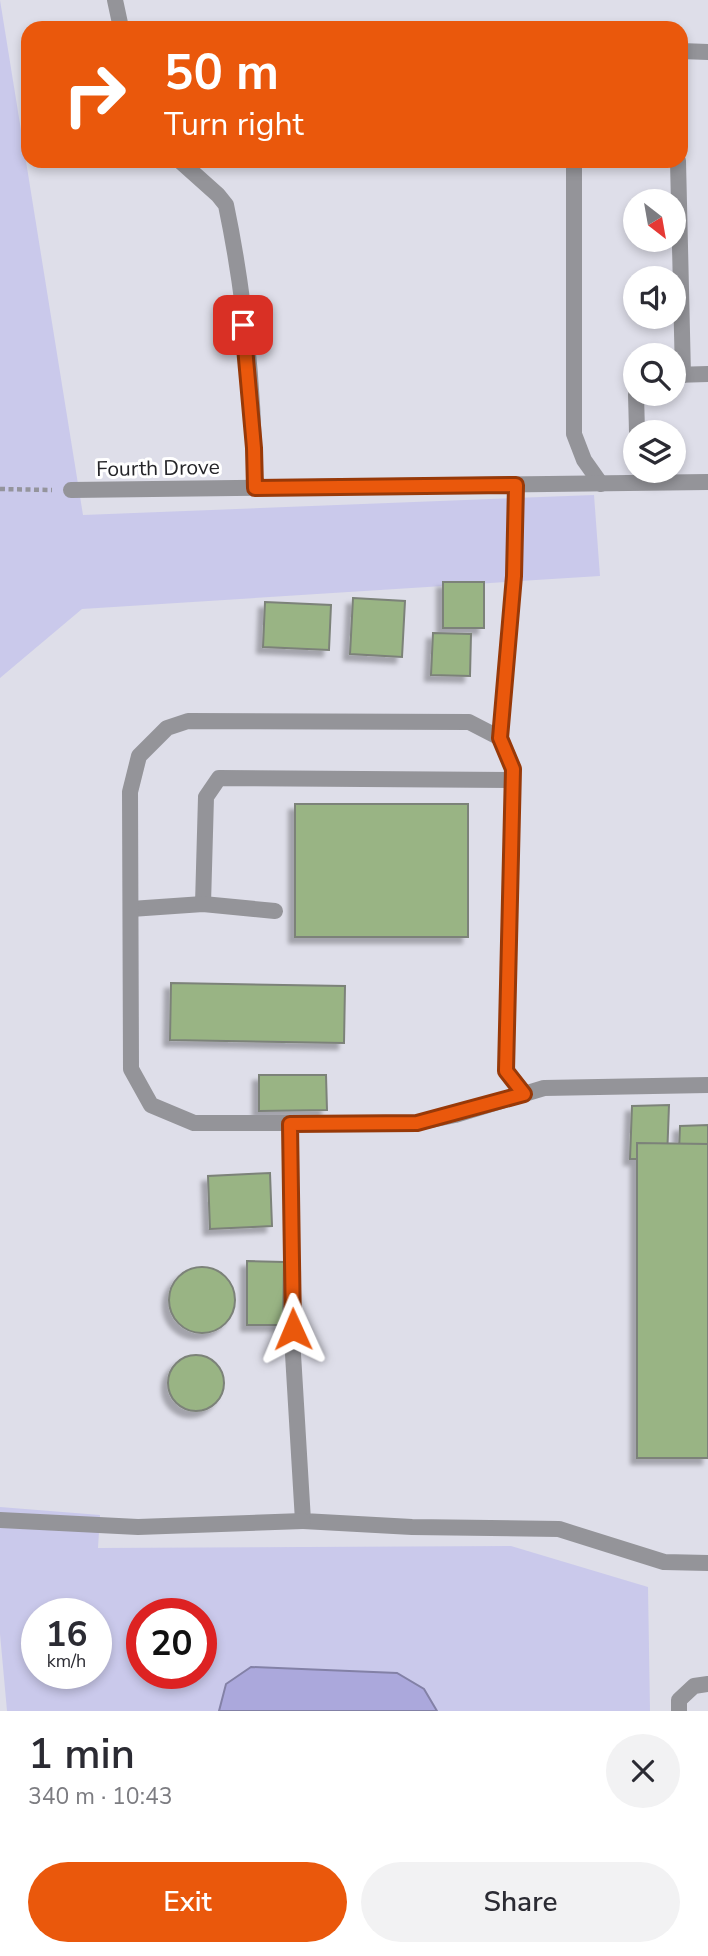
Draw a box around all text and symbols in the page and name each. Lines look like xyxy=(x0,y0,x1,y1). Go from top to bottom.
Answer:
text: 50 m xyxy=(164,39,279,106)
icon: right xyxy=(49,49,140,140)
text: Turn right xyxy=(164,103,304,146)
north arrow xyxy=(623,189,686,252)
map controls xyxy=(623,189,686,483)
button: sound xyxy=(623,266,686,329)
pin xyxy=(213,295,273,355)
icon: arrive xyxy=(224,306,262,344)
button: search xyxy=(623,343,686,406)
button: layers xyxy=(623,420,686,483)
street label: Fourth Drove xyxy=(96,453,220,483)
position arrow xyxy=(256,1292,330,1366)
speed limit sign: 20 xyxy=(126,1598,217,1689)
text: 16 xyxy=(45,1611,88,1658)
text: km/h xyxy=(47,1649,86,1673)
text: 1 min xyxy=(28,1726,135,1783)
button: close xyxy=(606,1734,680,1808)
text: 340 m · 10:43 xyxy=(28,1781,173,1812)
button: Exit xyxy=(28,1862,347,1942)
button: Share xyxy=(361,1862,680,1942)

